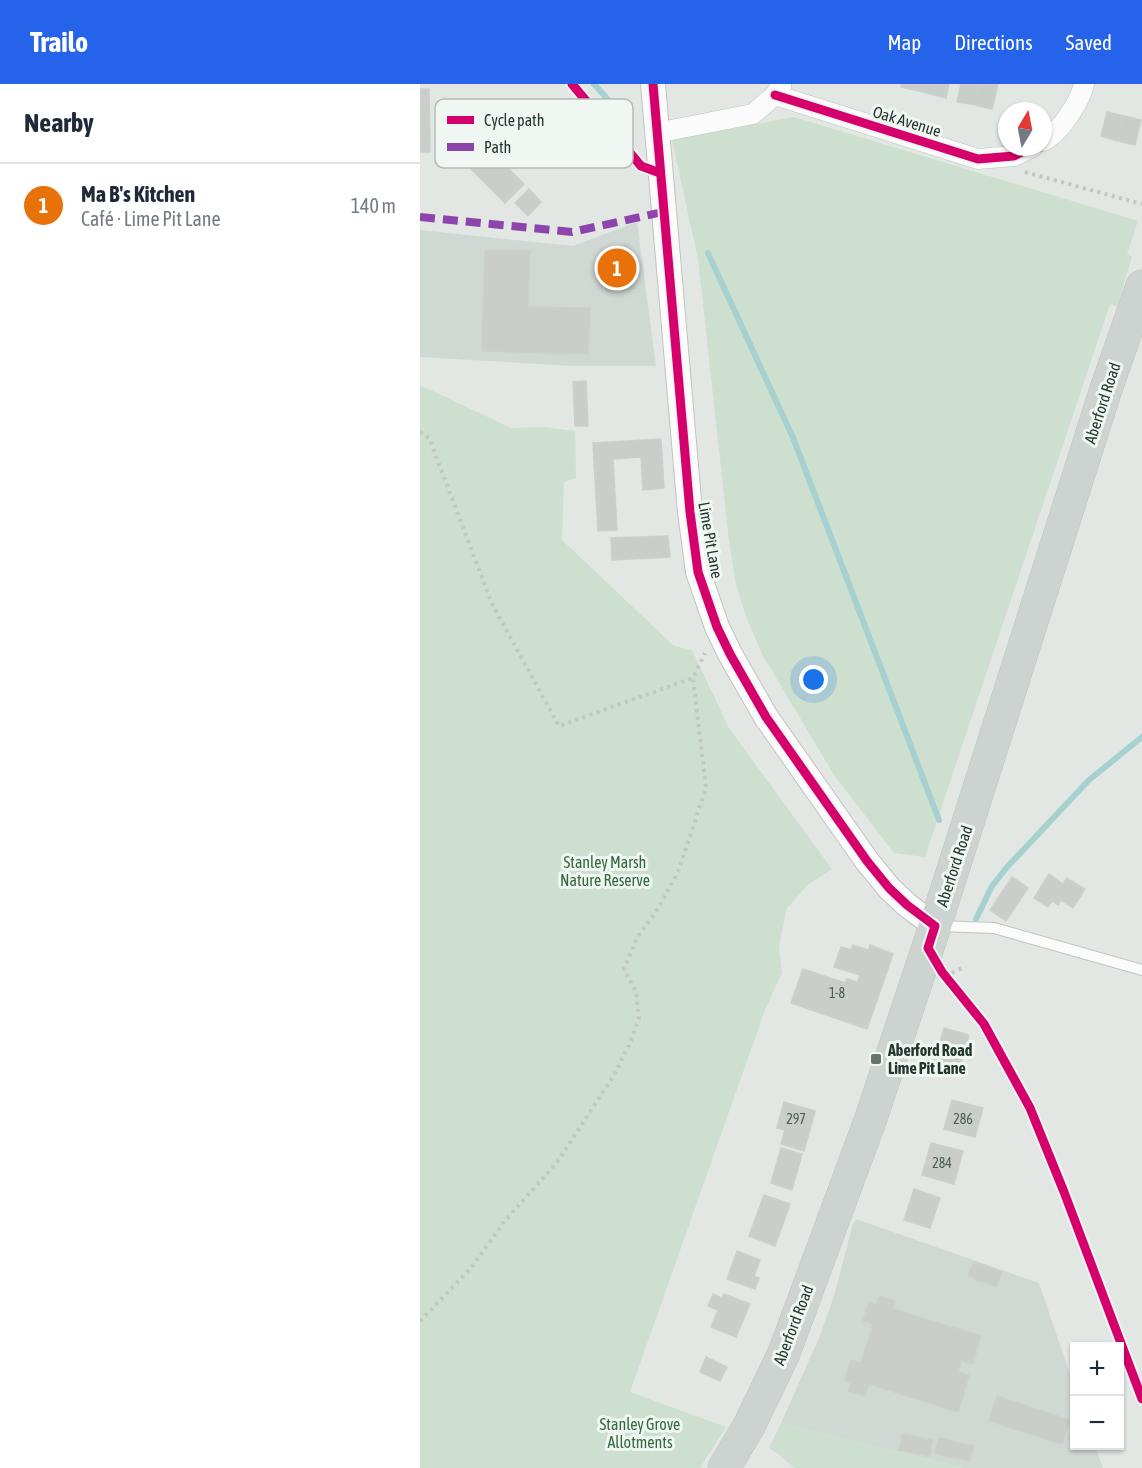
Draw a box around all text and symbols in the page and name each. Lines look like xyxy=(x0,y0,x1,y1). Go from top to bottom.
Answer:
text: Trailo xyxy=(30,26,88,58)
text: Map xyxy=(887,30,921,54)
text: Directions xyxy=(954,30,1033,54)
text: Saved xyxy=(1066,30,1112,54)
legend xyxy=(435,99,633,168)
street label: Oak Avenue xyxy=(871,102,943,140)
north arrow xyxy=(998,102,1052,156)
text: Nearby xyxy=(24,108,94,138)
text: Cycle path xyxy=(484,111,544,130)
text: Path xyxy=(484,138,511,156)
text: Ma B's Kitchen xyxy=(81,181,195,207)
text: 1 xyxy=(39,194,48,217)
text: 140 m xyxy=(351,194,396,217)
text: Café · Lime Pit Lane xyxy=(81,207,221,230)
pin: 1 xyxy=(598,246,636,291)
street label: Aberford Road xyxy=(1080,360,1124,446)
street label: Lime Pit Lane xyxy=(695,500,727,580)
your location xyxy=(799,665,828,694)
street label: Aberford Road xyxy=(932,823,976,909)
park label: Stanley Marsh Nature Reserve xyxy=(560,853,650,889)
house number: 1-8 xyxy=(829,985,845,1001)
place label: Aberford Road Lime Pit Lane xyxy=(887,1041,973,1077)
marker: Aberford Road Lime Pit Lane xyxy=(869,1052,883,1066)
house number: 297 xyxy=(786,1111,806,1127)
house number: 286 xyxy=(953,1111,973,1127)
house number: 284 xyxy=(932,1155,952,1171)
street label: Aberford Road xyxy=(770,1282,816,1368)
map controls xyxy=(1070,1342,1124,1450)
button: + xyxy=(1070,1342,1124,1396)
button: − xyxy=(1070,1396,1124,1450)
park label: Stanley Grove Allotments xyxy=(600,1415,680,1451)

